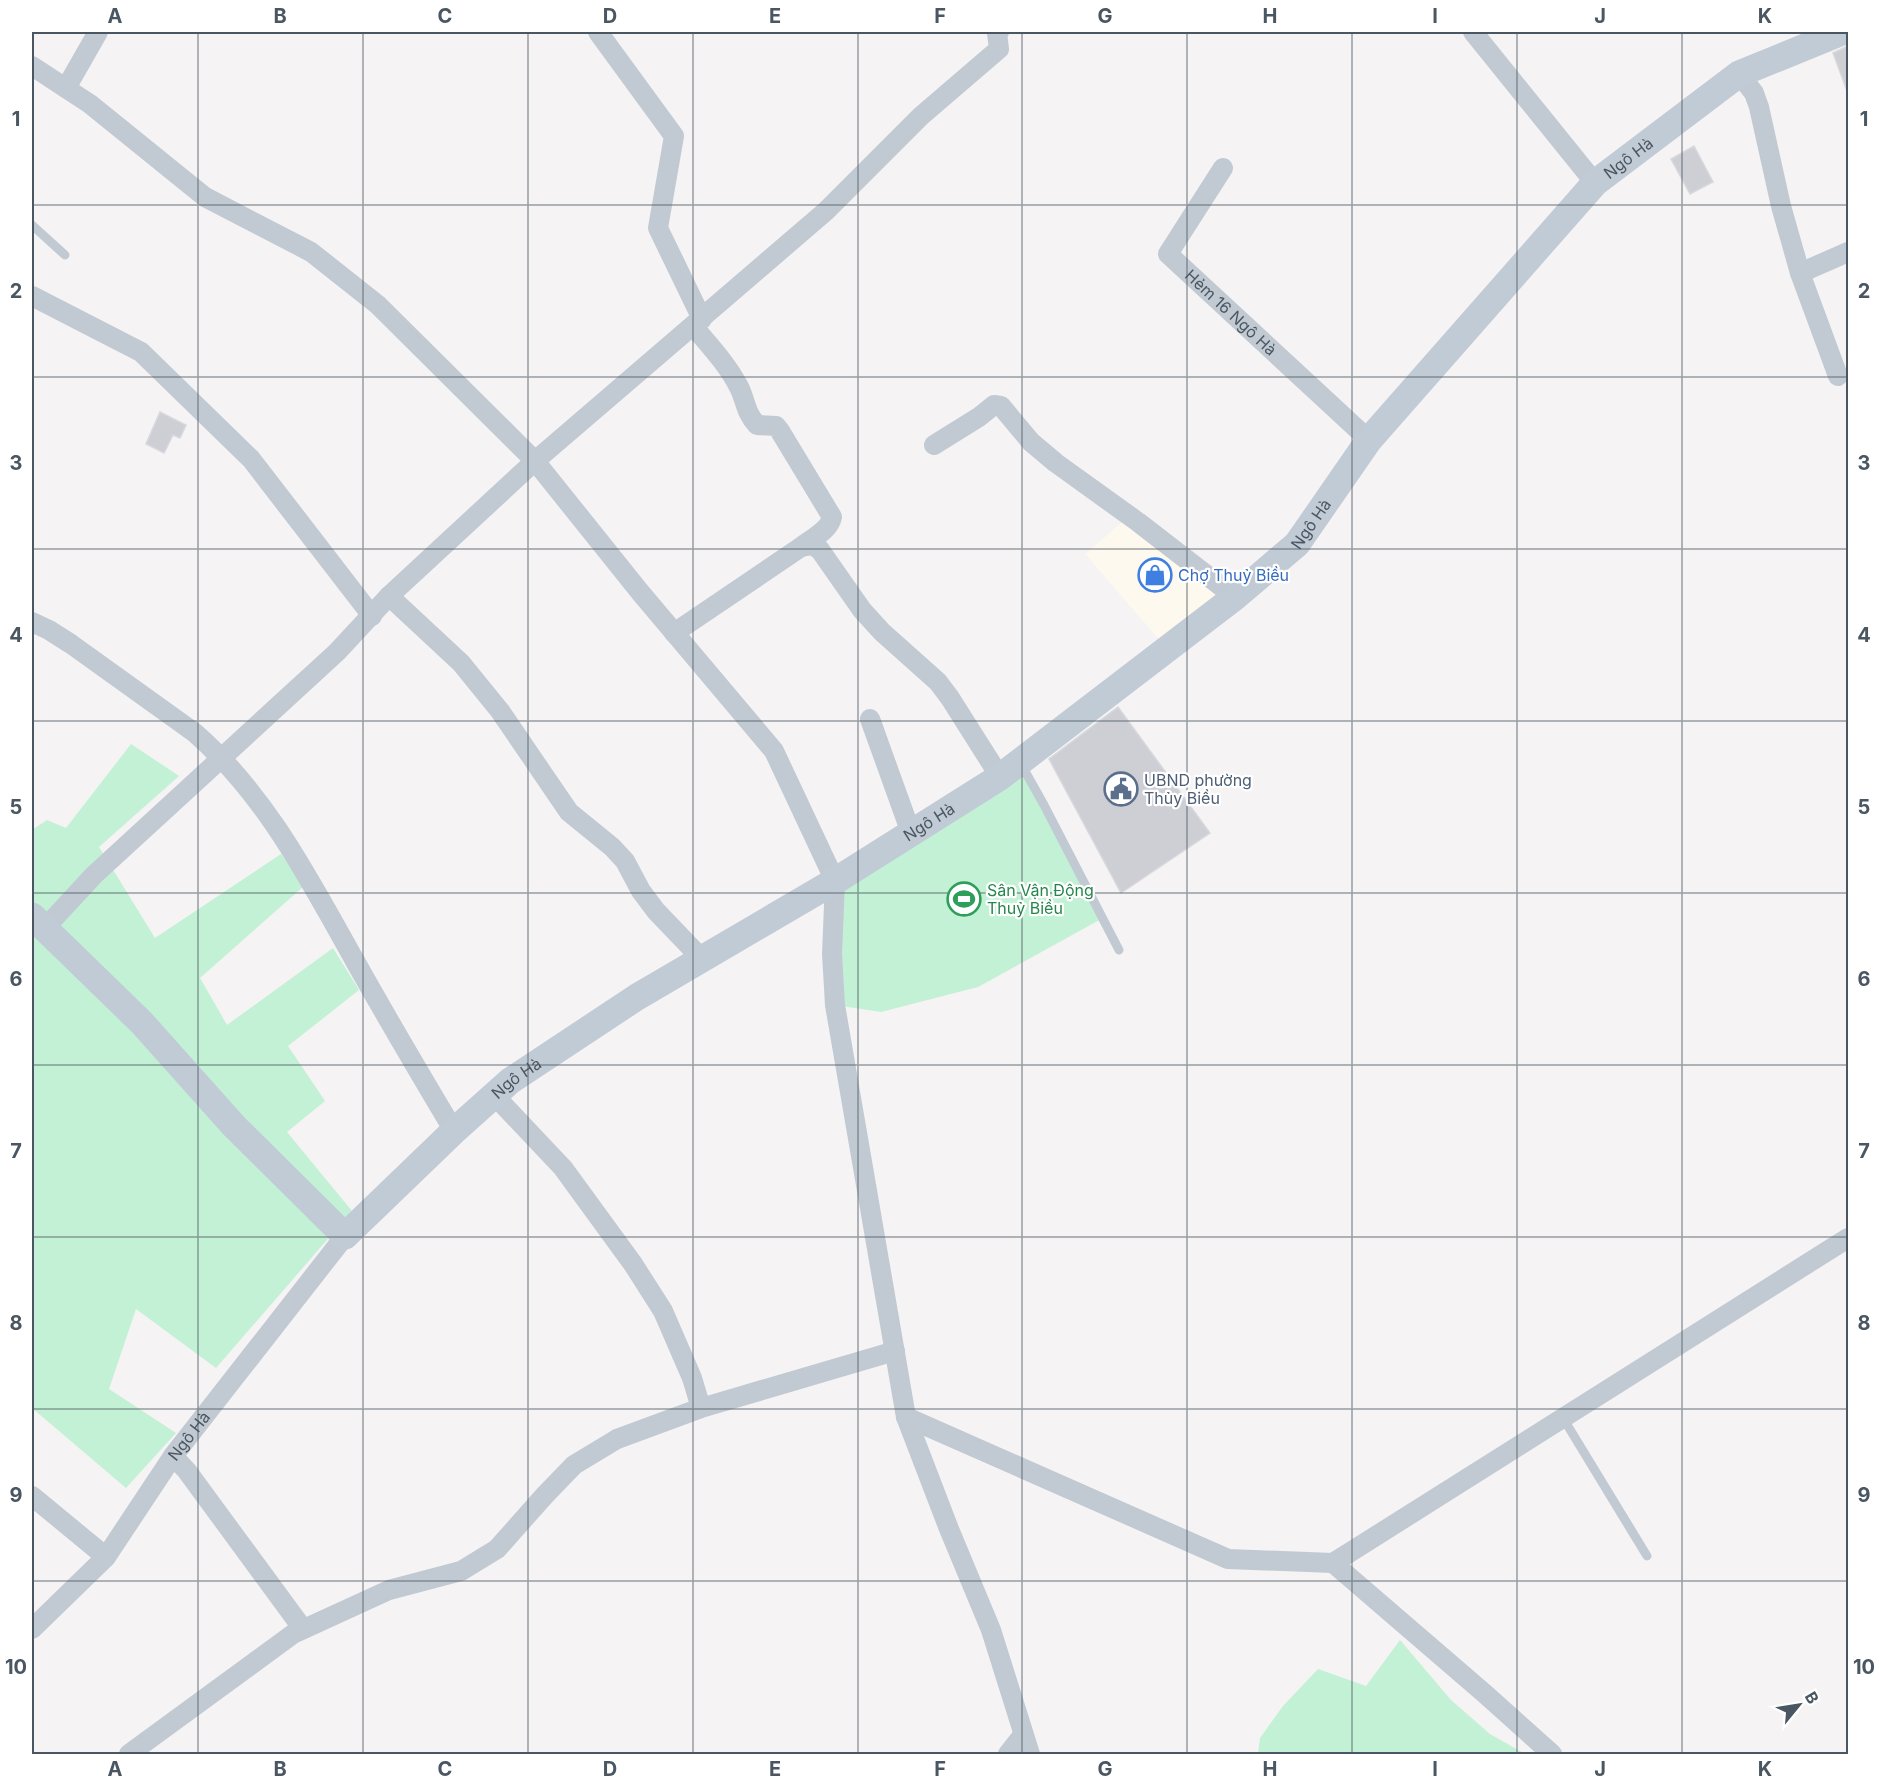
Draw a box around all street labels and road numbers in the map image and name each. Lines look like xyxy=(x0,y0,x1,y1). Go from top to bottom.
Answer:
street label: Ngô Hà xyxy=(1600,133,1657,183)
street label: Hẻm 16 Ngô Hà xyxy=(1181,265,1281,360)
street label: Ngô Hà xyxy=(1286,495,1335,553)
street label: Ngô Hà xyxy=(900,798,958,845)
street label: Ngô Hà xyxy=(487,1053,545,1103)
street label: Ngô Hà xyxy=(163,1407,214,1464)

